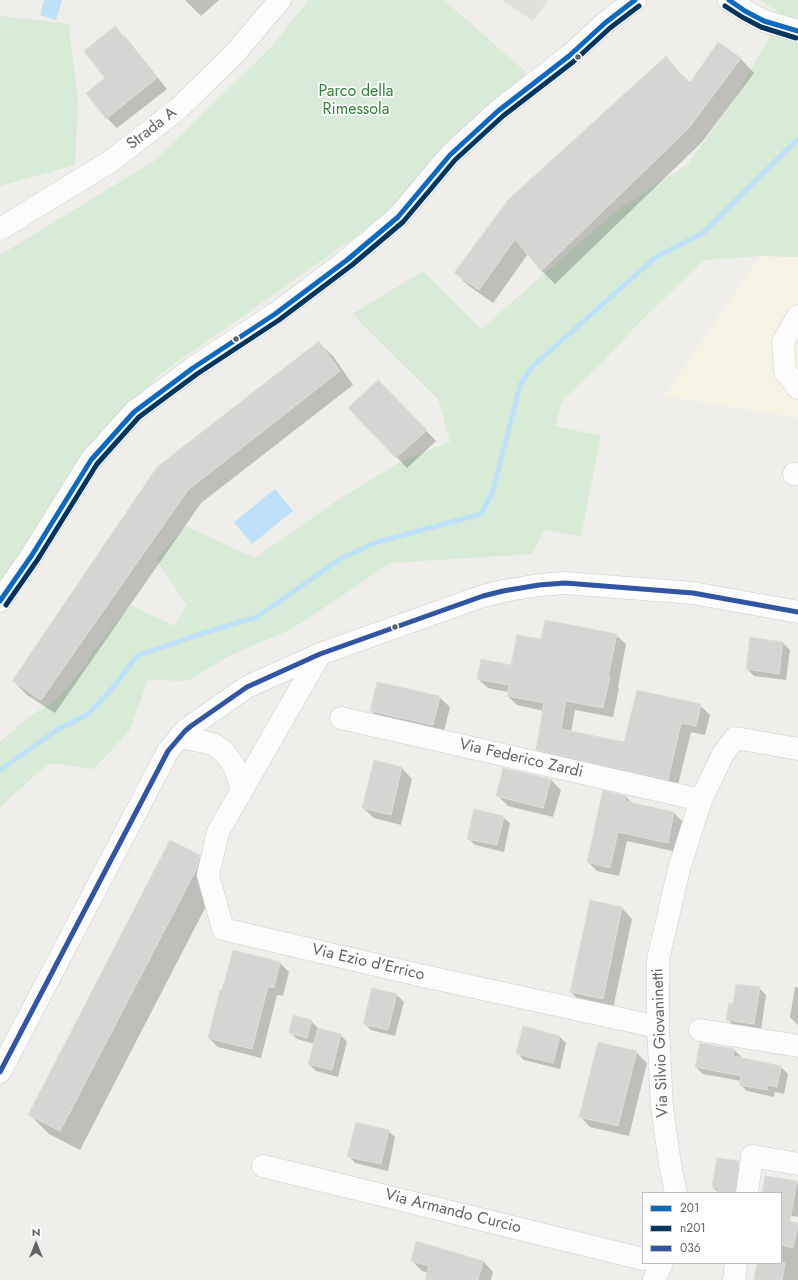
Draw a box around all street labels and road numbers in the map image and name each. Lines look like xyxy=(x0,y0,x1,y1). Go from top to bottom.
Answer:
street label: Strada A xyxy=(123,104,181,154)
street label: Via Federico Zardi xyxy=(457,735,585,783)
street label: Via Ezio d'Errico xyxy=(310,941,426,985)
street label: Via Silvio Giovaninetti xyxy=(649,968,673,1118)
street label: Via Armando Curcio xyxy=(383,1186,523,1238)

